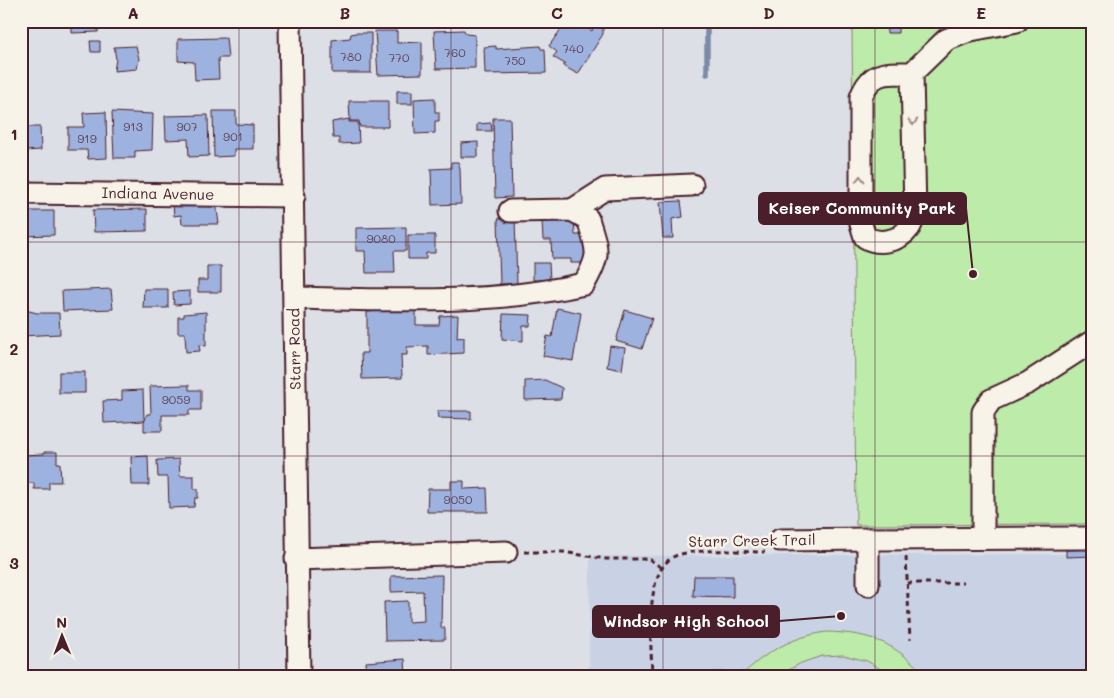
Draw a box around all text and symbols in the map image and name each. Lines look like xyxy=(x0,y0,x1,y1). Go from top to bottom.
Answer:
text: A xyxy=(127,2,139,23)
text: B xyxy=(340,2,350,23)
text: C xyxy=(551,2,563,23)
text: D xyxy=(763,2,775,23)
text: E xyxy=(976,2,986,23)
house number: 740 xyxy=(562,40,584,56)
house number: 760 xyxy=(444,44,466,60)
house number: 780 xyxy=(340,48,362,64)
house number: 770 xyxy=(389,49,410,65)
house number: 750 xyxy=(504,52,526,68)
house number: 913 xyxy=(123,118,143,134)
house number: 907 xyxy=(176,118,198,134)
one-way arrow xyxy=(908,118,918,126)
text: 1 xyxy=(10,123,18,144)
house number: 901 xyxy=(223,128,243,144)
house number: 919 xyxy=(77,130,97,146)
one-way arrow xyxy=(855,175,865,182)
street label: Indiana Avenue xyxy=(102,182,215,204)
callout: Keiser Community Park xyxy=(759,193,966,224)
text: Keiser Community Park xyxy=(768,197,956,218)
house number: 9080 xyxy=(366,230,396,246)
street label: Starr Road xyxy=(283,308,305,390)
text: 2 xyxy=(10,338,19,359)
house number: 9059 xyxy=(162,391,190,407)
house number: 9050 xyxy=(444,491,473,507)
street label: Starr Creek Trail xyxy=(688,529,816,551)
text: 3 xyxy=(9,552,19,573)
callout: Windsor High School xyxy=(593,606,779,637)
north arrow xyxy=(38,610,88,660)
text: Windsor High School xyxy=(603,610,769,631)
text: N xyxy=(56,613,67,632)

